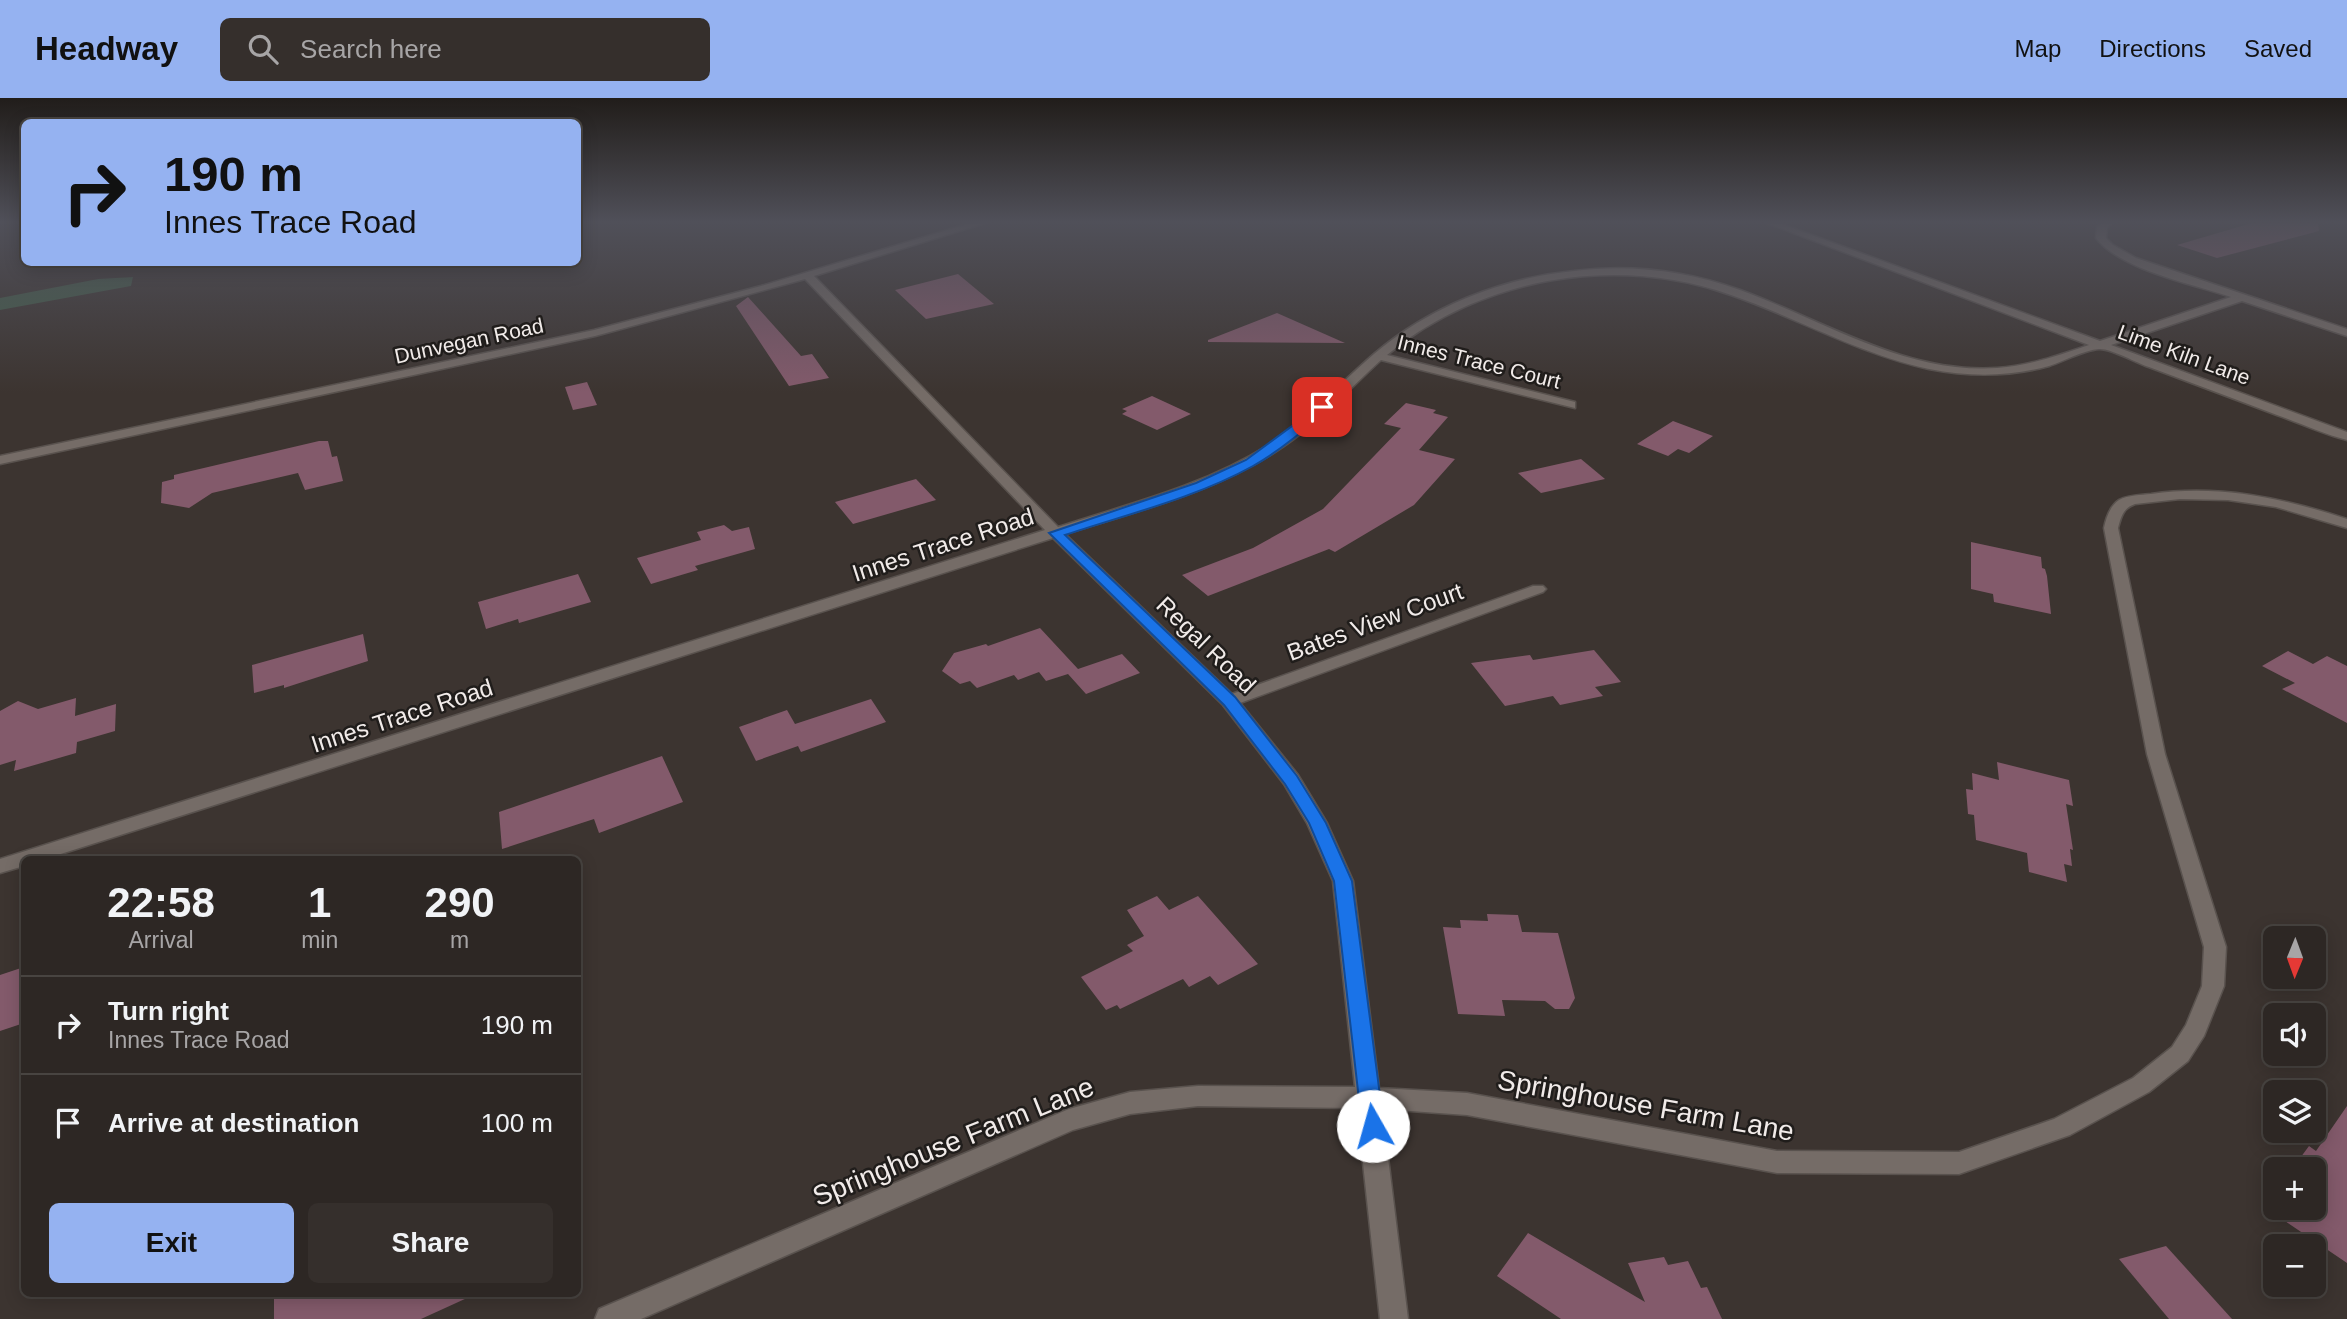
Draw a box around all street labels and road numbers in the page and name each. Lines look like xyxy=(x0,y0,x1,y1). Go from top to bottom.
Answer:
street label: Dunvegan Road xyxy=(392,313,546,368)
street label: Lime Kiln Lane xyxy=(2115,320,2253,389)
street label: Innes Trace Court xyxy=(1395,330,1563,393)
street label: Innes Trace Road xyxy=(849,502,1037,587)
street label: Bates View Court xyxy=(1283,577,1467,666)
street label: Regal Road xyxy=(1151,591,1261,698)
street label: Innes Trace Road xyxy=(308,673,496,758)
street label: Springhouse Farm Lane xyxy=(1495,1064,1797,1147)
street label: Springhouse Farm Lane xyxy=(808,1071,1098,1212)

